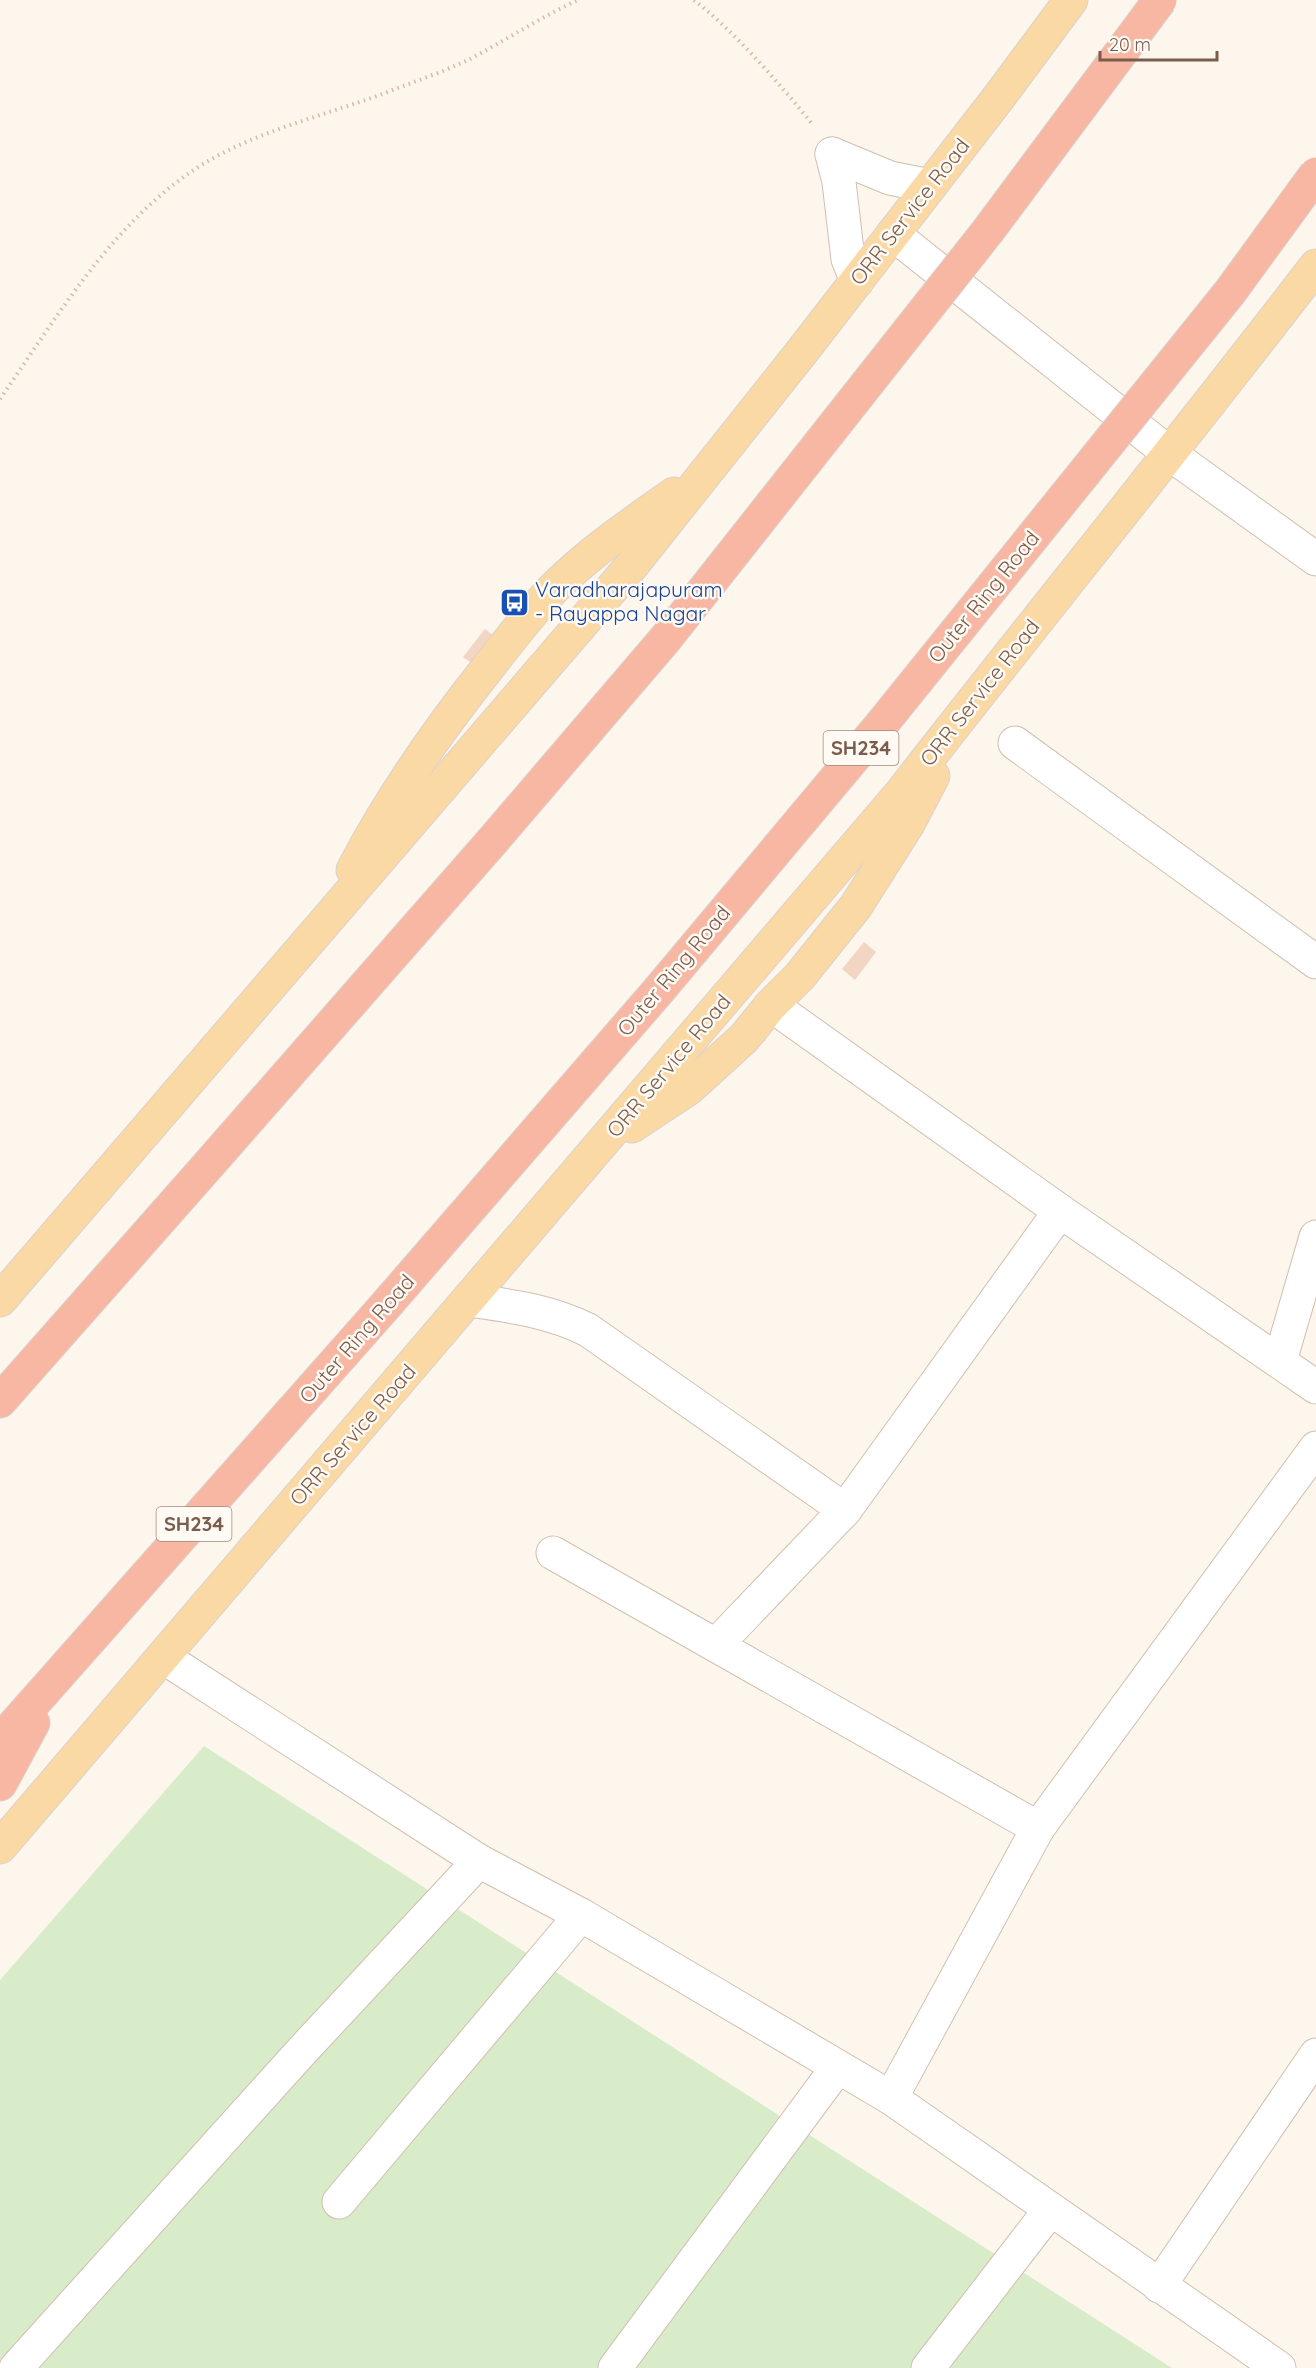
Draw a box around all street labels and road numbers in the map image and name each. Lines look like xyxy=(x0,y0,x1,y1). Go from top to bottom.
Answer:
street label: ORR Service Road xyxy=(844,133,975,290)
street label: Outer Ring Road xyxy=(922,525,1044,668)
street label: ORR Service Road xyxy=(914,614,1045,771)
road number: SH234 xyxy=(824,731,898,765)
street label: Outer Ring Road xyxy=(611,900,735,1041)
street label: ORR Service Road xyxy=(601,988,736,1142)
street label: Outer Ring Road xyxy=(293,1269,419,1408)
street label: ORR Service Road xyxy=(284,1358,421,1510)
road number: SH234 xyxy=(156,1507,232,1541)

